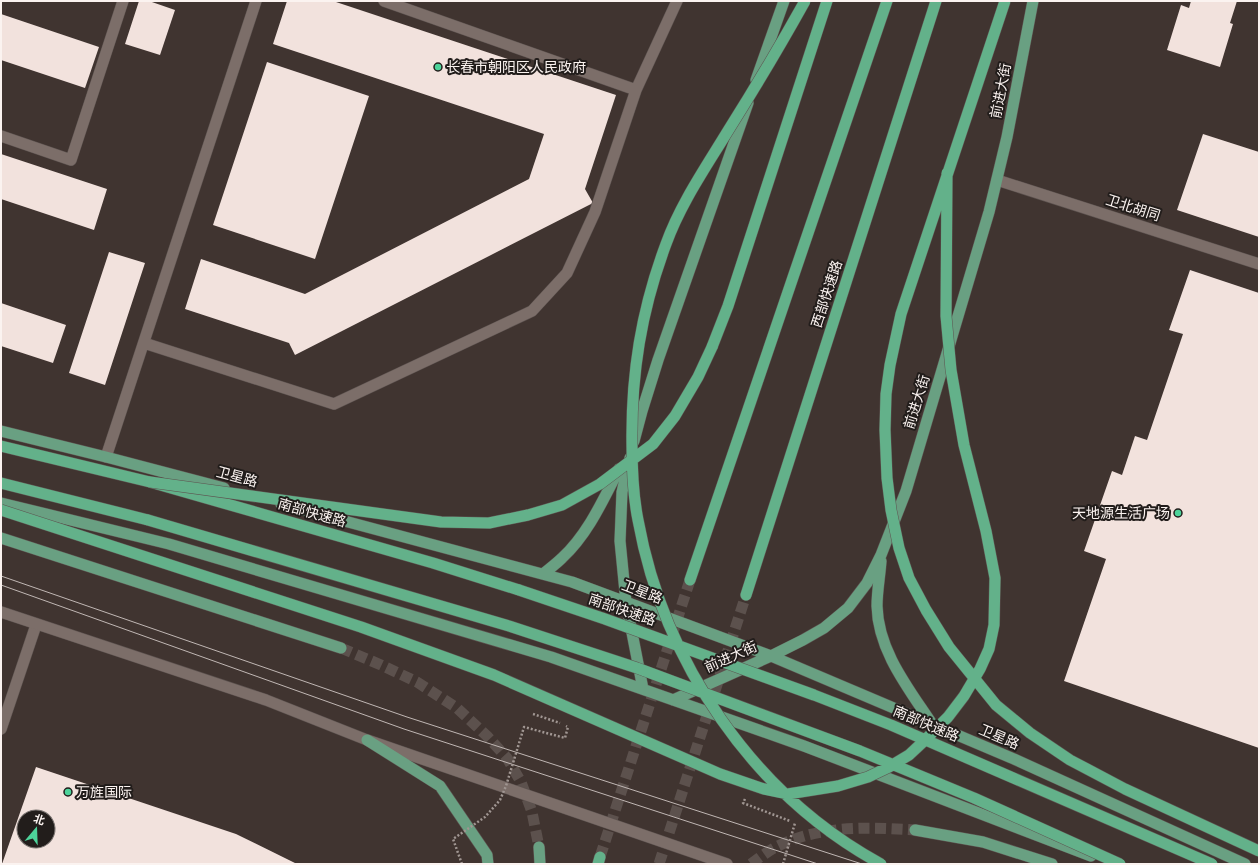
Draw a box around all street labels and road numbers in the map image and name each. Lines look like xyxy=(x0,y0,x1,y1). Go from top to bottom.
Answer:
street label: 前进大街 xyxy=(987,62,1015,120)
street label: 卫北胡同 xyxy=(1104,191,1162,225)
street label: 西部快速路 xyxy=(808,258,846,330)
street label: 前进大街 xyxy=(901,373,933,431)
street label: 卫星路 xyxy=(215,463,259,491)
street label: 南部快速路 xyxy=(276,495,348,531)
street label: 卫星路 xyxy=(619,577,665,607)
street label: 南部快速路 xyxy=(586,591,658,629)
street label: 前进大街 xyxy=(702,638,760,676)
street label: 南部快速路 xyxy=(890,703,962,745)
street label: 卫星路 xyxy=(976,721,1022,753)

